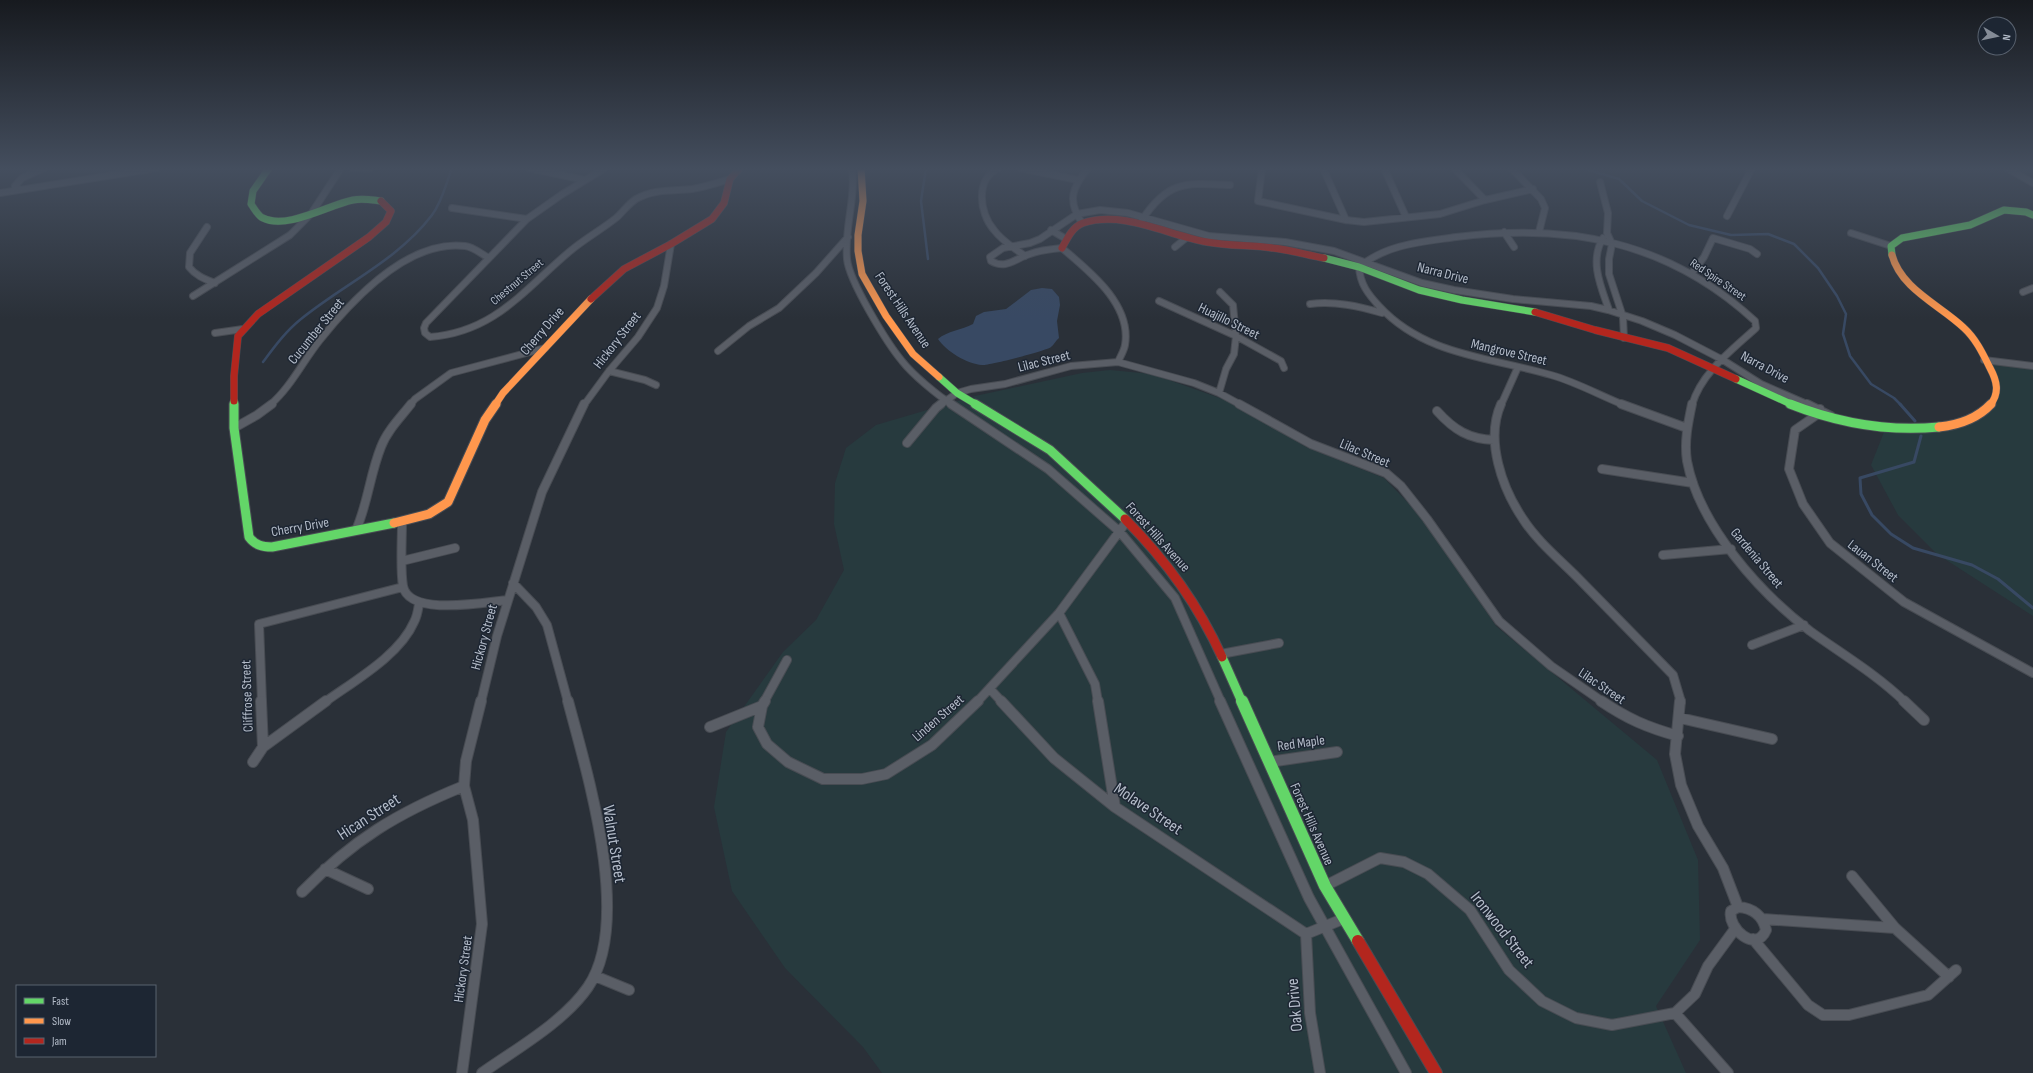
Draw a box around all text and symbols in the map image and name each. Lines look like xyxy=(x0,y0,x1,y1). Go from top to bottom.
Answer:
north arrow xyxy=(1977,16,2017,56)
text: N xyxy=(1999,34,2013,42)
street label: Chestnut Street xyxy=(487,255,547,309)
street label: Red Spire Street xyxy=(1687,256,1749,305)
street label: Narra Drive xyxy=(1416,258,1470,288)
street label: Forest Hills Avenue xyxy=(871,269,935,351)
street label: Cucumber Street xyxy=(284,294,348,368)
street label: Huajillo Street xyxy=(1196,299,1262,343)
street label: Cherry Drive xyxy=(516,303,568,359)
street label: Hickory Street xyxy=(590,308,644,372)
street label: Mangrove Street xyxy=(1469,335,1549,369)
street label: Lilac Street xyxy=(1016,346,1072,376)
street label: Narra Drive xyxy=(1738,347,1792,387)
street label: Lilac Street xyxy=(1337,435,1393,471)
street label: Forest Hills Avenue xyxy=(1122,499,1194,575)
street label: Cherry Drive xyxy=(270,514,330,540)
street label: Gardenia Street xyxy=(1727,524,1787,592)
street label: Lauan Street xyxy=(1844,536,1902,586)
street label: Hickory Street xyxy=(467,602,501,672)
street label: Cliffrose Street xyxy=(237,660,257,732)
street label: Lilac Street xyxy=(1575,664,1629,708)
street label: Linden Street xyxy=(909,691,967,745)
street label: Red Maple xyxy=(1276,731,1326,755)
street label: Molave Street xyxy=(1110,779,1186,839)
street label: Forest Hills Avenue xyxy=(1286,780,1338,868)
street label: Hican Street xyxy=(334,789,404,845)
street label: Walnut Street xyxy=(598,804,630,884)
street label: Ironwood Street xyxy=(1466,888,1538,972)
street label: Hickory Street xyxy=(450,934,476,1004)
street label: Oak Drive xyxy=(1283,977,1307,1033)
legend xyxy=(16,985,156,1057)
text: Fast xyxy=(52,994,69,1009)
text: Slow xyxy=(52,1014,71,1029)
text: Jam xyxy=(51,1034,67,1049)

